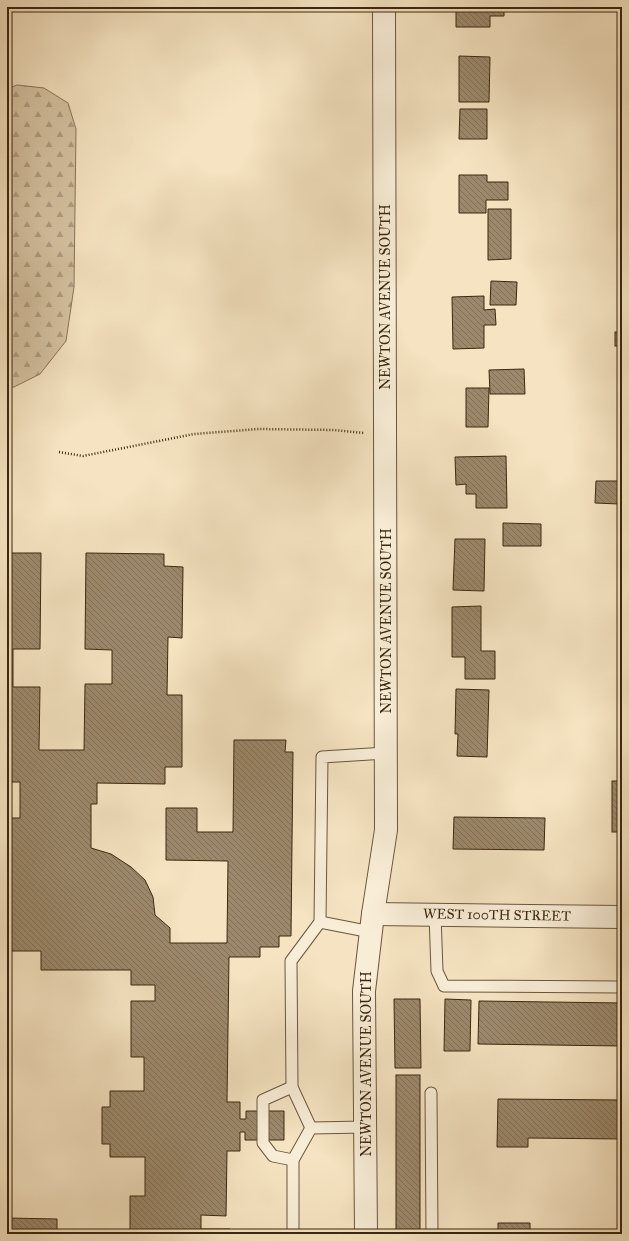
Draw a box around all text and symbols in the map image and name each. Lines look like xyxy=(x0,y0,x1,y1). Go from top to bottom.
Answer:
street label: NEWTON AVENUE SOUTH xyxy=(377,204,394,390)
street label: NEWTON AVENUE SOUTH xyxy=(378,528,395,714)
street label: WEST 100TH STREET xyxy=(423,905,571,925)
street label: NEWTON AVENUE SOUTH xyxy=(358,971,375,1157)

